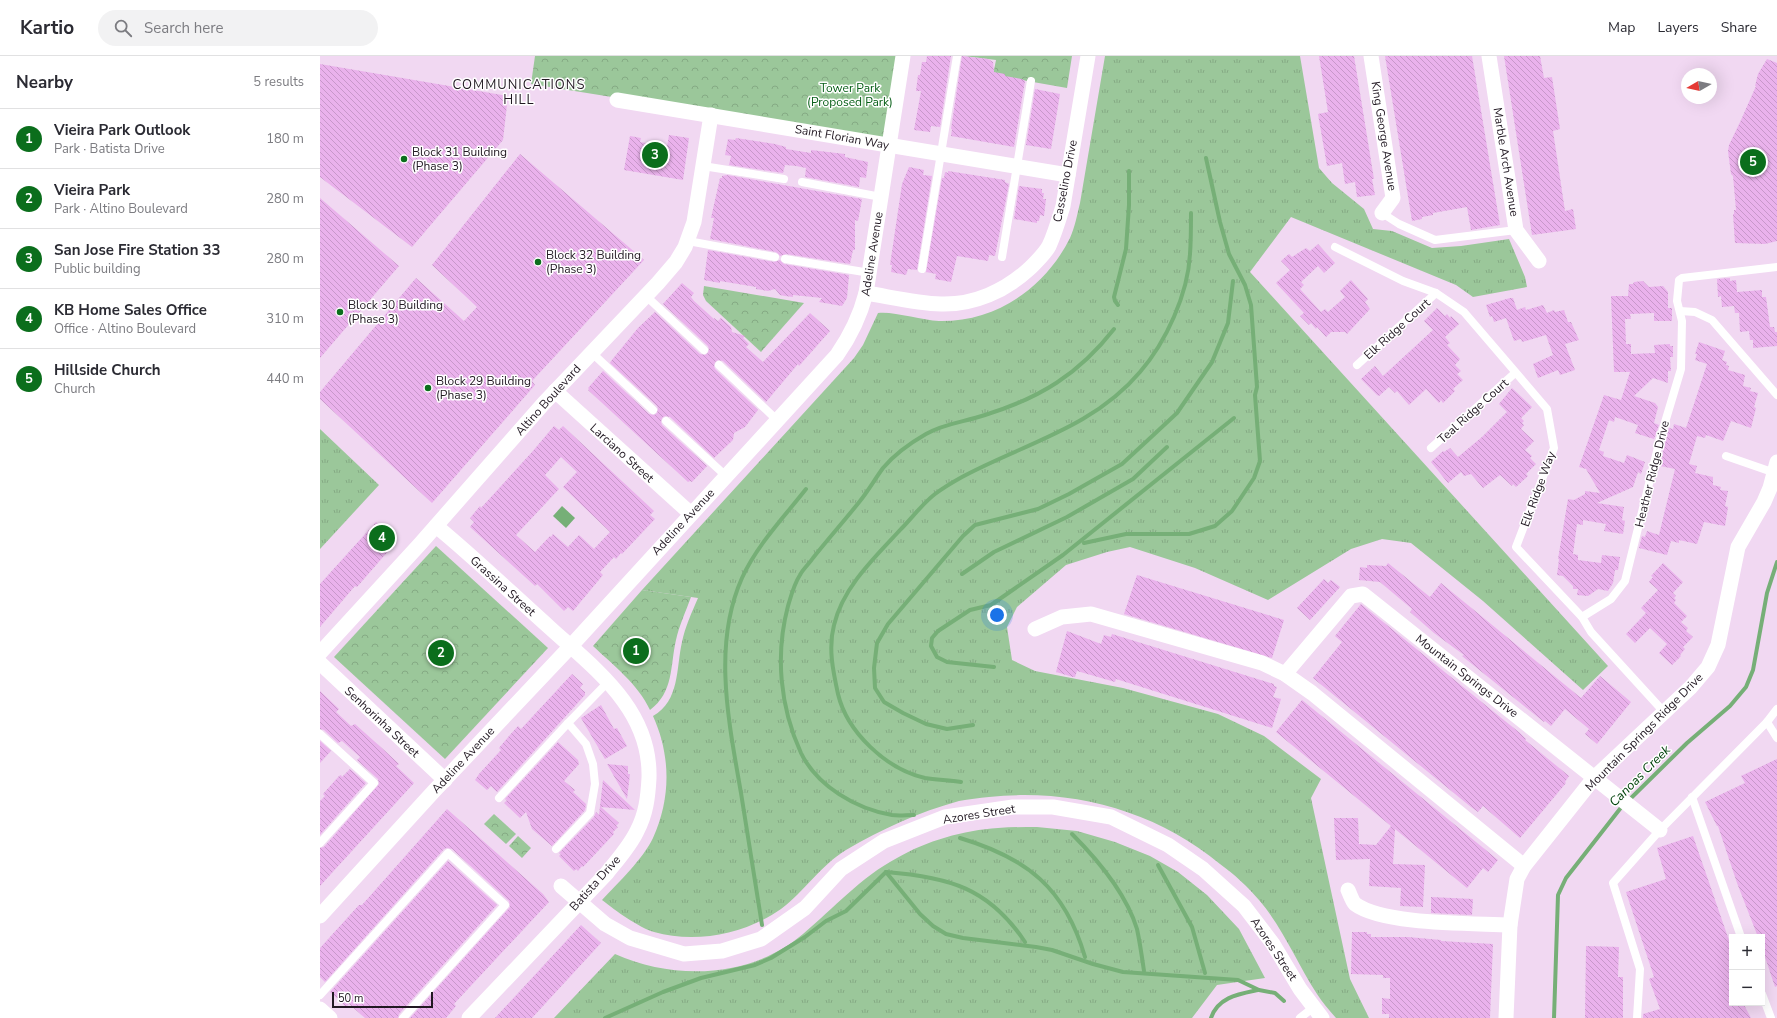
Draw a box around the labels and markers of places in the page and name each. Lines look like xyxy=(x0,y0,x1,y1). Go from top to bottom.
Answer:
pin: 3 xyxy=(642,140,668,170)
place label: Block 31 Building (Phase 3) xyxy=(412,144,507,174)
pin: 5 xyxy=(1740,147,1766,177)
marker: Block 31 Building (Phase 3) xyxy=(399,154,409,164)
place label: Block 32 Building (Phase 3) xyxy=(546,247,641,277)
marker: Block 32 Building (Phase 3) xyxy=(533,257,543,267)
place label: Block 30 Building (Phase 3) xyxy=(348,297,443,327)
marker: Block 30 Building (Phase 3) xyxy=(335,307,345,317)
place label: Block 29 Building (Phase 3) xyxy=(436,373,531,403)
marker: Block 29 Building (Phase 3) xyxy=(423,383,433,393)
pin: 4 xyxy=(369,523,395,553)
pin: 1 xyxy=(623,636,649,666)
pin: 2 xyxy=(428,638,454,668)

